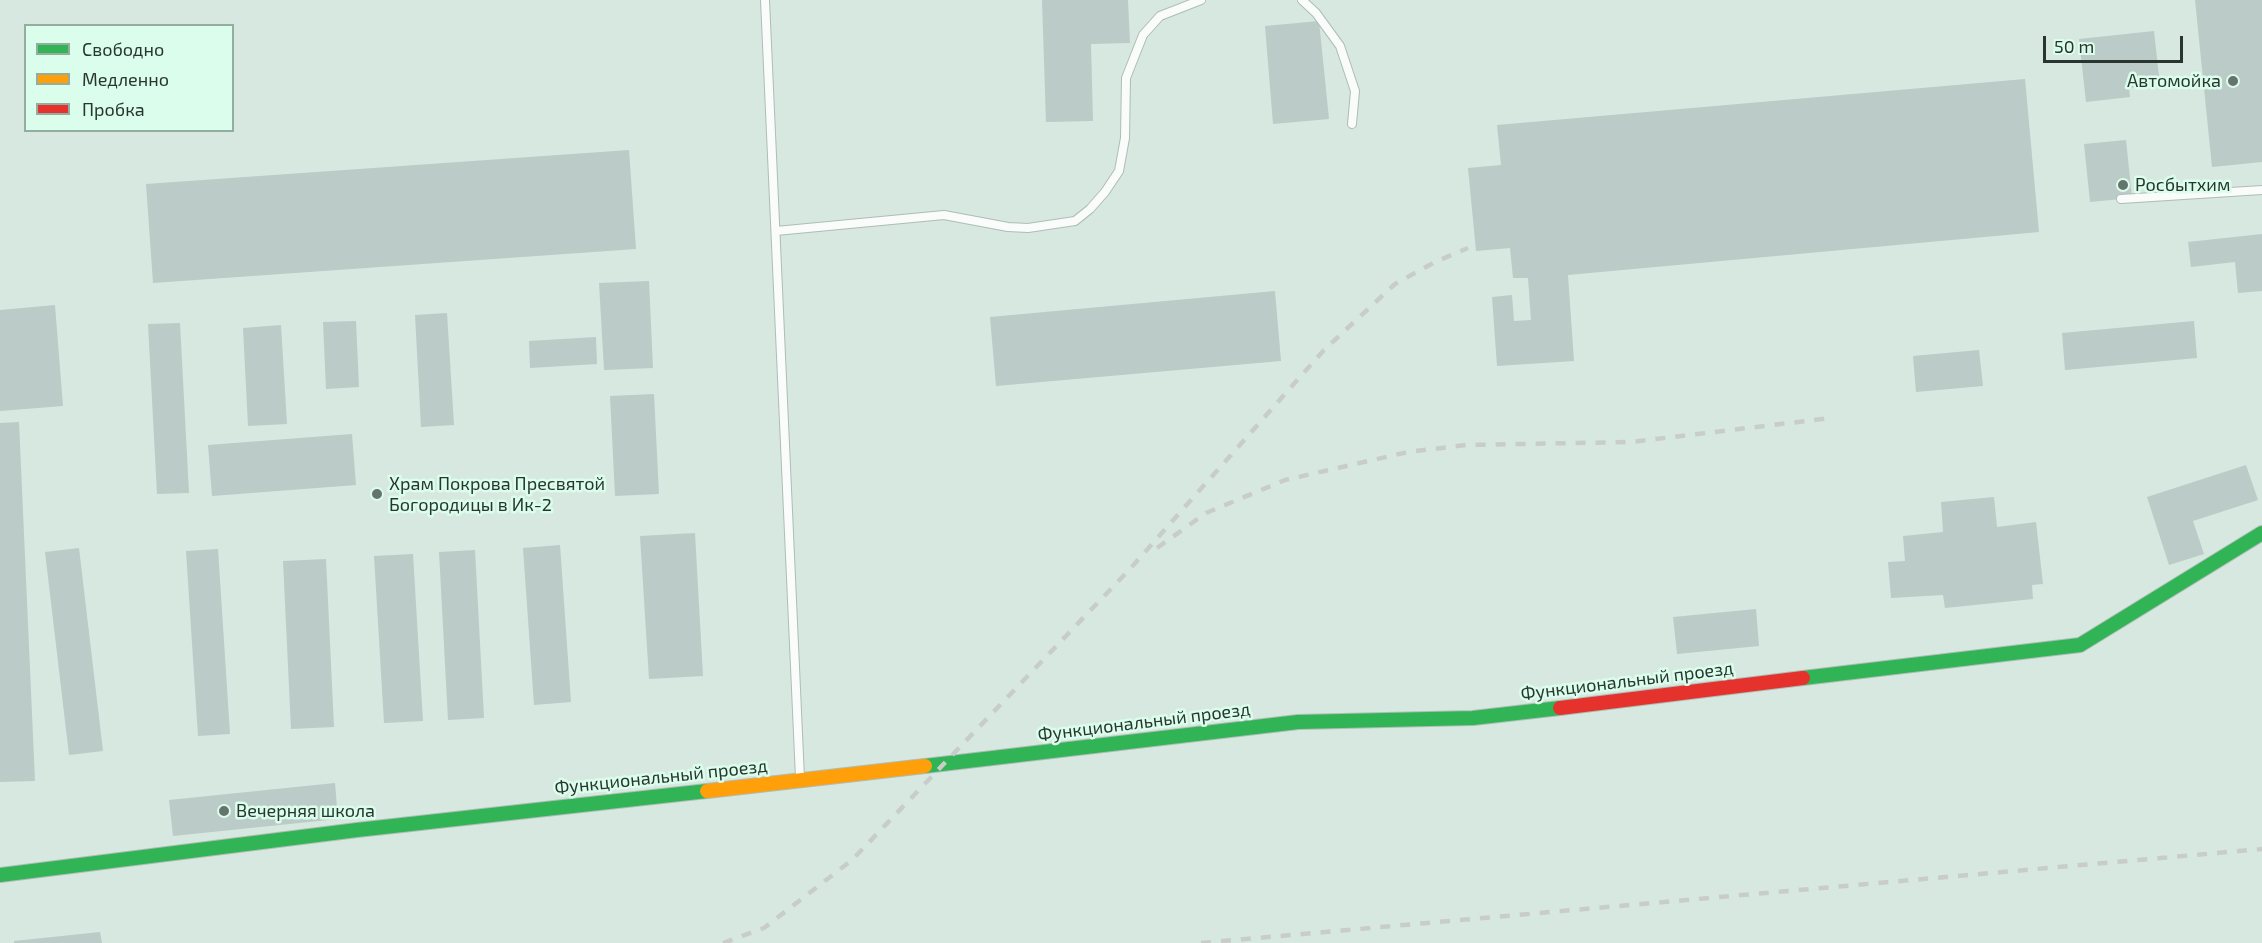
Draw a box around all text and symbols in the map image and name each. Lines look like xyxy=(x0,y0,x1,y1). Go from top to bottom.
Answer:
legend xyxy=(24,24,234,132)
scale bar xyxy=(2046,24,2186,62)
text: 50 m xyxy=(2054,35,2094,57)
text: Свободно xyxy=(82,38,164,60)
text: Медленно xyxy=(82,68,169,90)
place label: Автомойка xyxy=(2127,70,2221,92)
marker: Автомойка xyxy=(2226,74,2240,88)
text: Пробка xyxy=(82,98,145,120)
place label: Росбытхим xyxy=(2135,174,2230,196)
marker: Росбытхим xyxy=(2116,178,2130,192)
place label: Храм Покрова Пресвятой Богородицы в Ик-2 xyxy=(389,473,605,516)
marker: Храм Покрова Пресвятой Богородицы в Ик-2 xyxy=(370,487,384,501)
street label: Функциональный проезд xyxy=(1519,657,1735,705)
street label: Функциональный проезд xyxy=(1036,698,1252,746)
street label: Функциональный проезд xyxy=(553,755,769,799)
place label: Вечерняя школа xyxy=(236,800,375,822)
marker: Вечерняя школа xyxy=(217,804,231,818)

